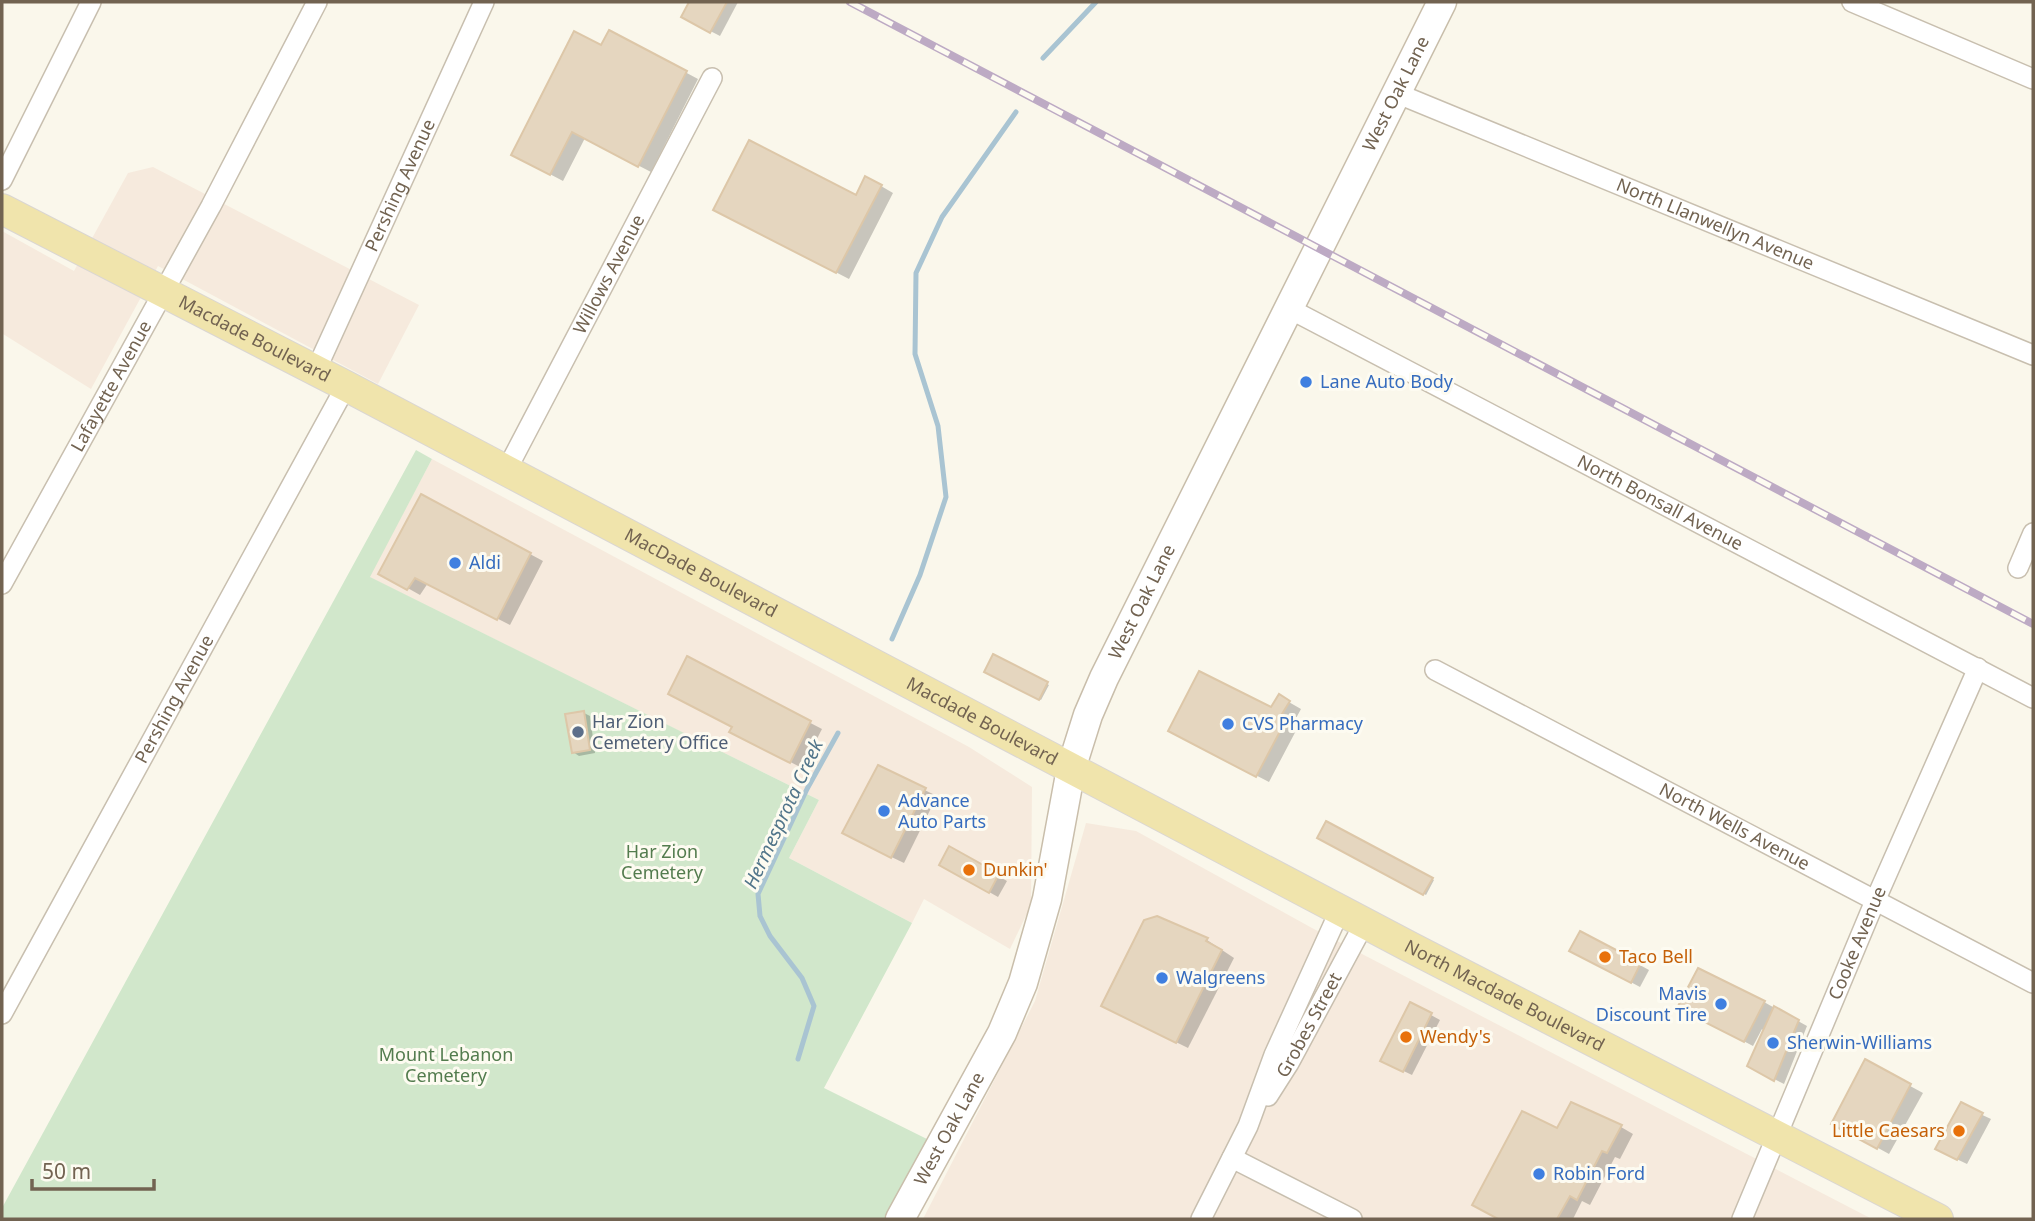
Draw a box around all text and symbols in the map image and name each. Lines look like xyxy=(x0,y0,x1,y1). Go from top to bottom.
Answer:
street label: West Oak Lane xyxy=(1356,32,1434,155)
street label: Pershing Avenue xyxy=(359,115,440,255)
street label: North Llanwellyn Avenue xyxy=(1613,172,1818,275)
street label: Willows Avenue xyxy=(567,210,649,338)
street label: Macdade Boulevard xyxy=(175,289,335,387)
street label: Lafayette Avenue xyxy=(65,316,156,456)
place label: Lane Auto Body xyxy=(1320,369,1454,393)
marker: Lane Auto Body xyxy=(1298,374,1314,390)
street label: North Bonsall Avenue xyxy=(1573,449,1748,555)
street label: MacDade Boulevard xyxy=(621,522,782,622)
street label: West Oak Lane xyxy=(1102,540,1180,663)
place label: Aldi xyxy=(469,550,501,574)
marker: Aldi xyxy=(447,555,463,571)
street label: Pershing Avenue xyxy=(129,630,218,767)
street label: Macdade Boulevard xyxy=(903,671,1062,770)
place label: Har Zion Cemetery Office xyxy=(592,709,728,754)
place label: CVS Pharmacy xyxy=(1242,711,1364,735)
marker: CVS Pharmacy xyxy=(1220,716,1236,732)
marker: Har Zion Cemetery Office xyxy=(570,724,586,740)
water label: Hermesprota Creek xyxy=(737,735,829,893)
street label: North Wells Avenue xyxy=(1655,777,1814,875)
place label: Advance Auto Parts xyxy=(898,788,986,833)
marker: Advance Auto Parts xyxy=(876,803,892,819)
park label: Har Zion Cemetery xyxy=(621,839,704,884)
place label: Dunkin' xyxy=(983,857,1048,881)
marker: Dunkin' xyxy=(961,862,977,878)
street label: Cooke Avenue xyxy=(1822,882,1891,1003)
street label: North Macdade Boulevard xyxy=(1401,933,1609,1056)
place label: Taco Bell xyxy=(1619,944,1693,968)
marker: Taco Bell xyxy=(1597,949,1613,965)
place label: Walgreens xyxy=(1176,965,1265,989)
street label: Grobes Street xyxy=(1270,968,1347,1082)
marker: Walgreens xyxy=(1154,970,1170,986)
place label: Mavis Discount Tire xyxy=(1596,981,1707,1026)
marker: Mavis Discount Tire xyxy=(1713,996,1729,1012)
place label: Wendy's xyxy=(1420,1024,1491,1048)
marker: Wendy's xyxy=(1398,1029,1414,1045)
place label: Sherwin-Williams xyxy=(1787,1030,1932,1054)
marker: Sherwin-Williams xyxy=(1765,1035,1781,1051)
park label: Mount Lebanon Cemetery xyxy=(379,1042,513,1087)
street label: West Oak Lane xyxy=(908,1067,989,1189)
place label: Little Caesars xyxy=(1832,1118,1945,1142)
marker: Little Caesars xyxy=(1951,1123,1967,1139)
scale bar xyxy=(32,1148,154,1192)
text: 50 m xyxy=(42,1157,91,1185)
place label: Robin Ford xyxy=(1553,1161,1645,1185)
marker: Robin Ford xyxy=(1531,1166,1547,1182)

